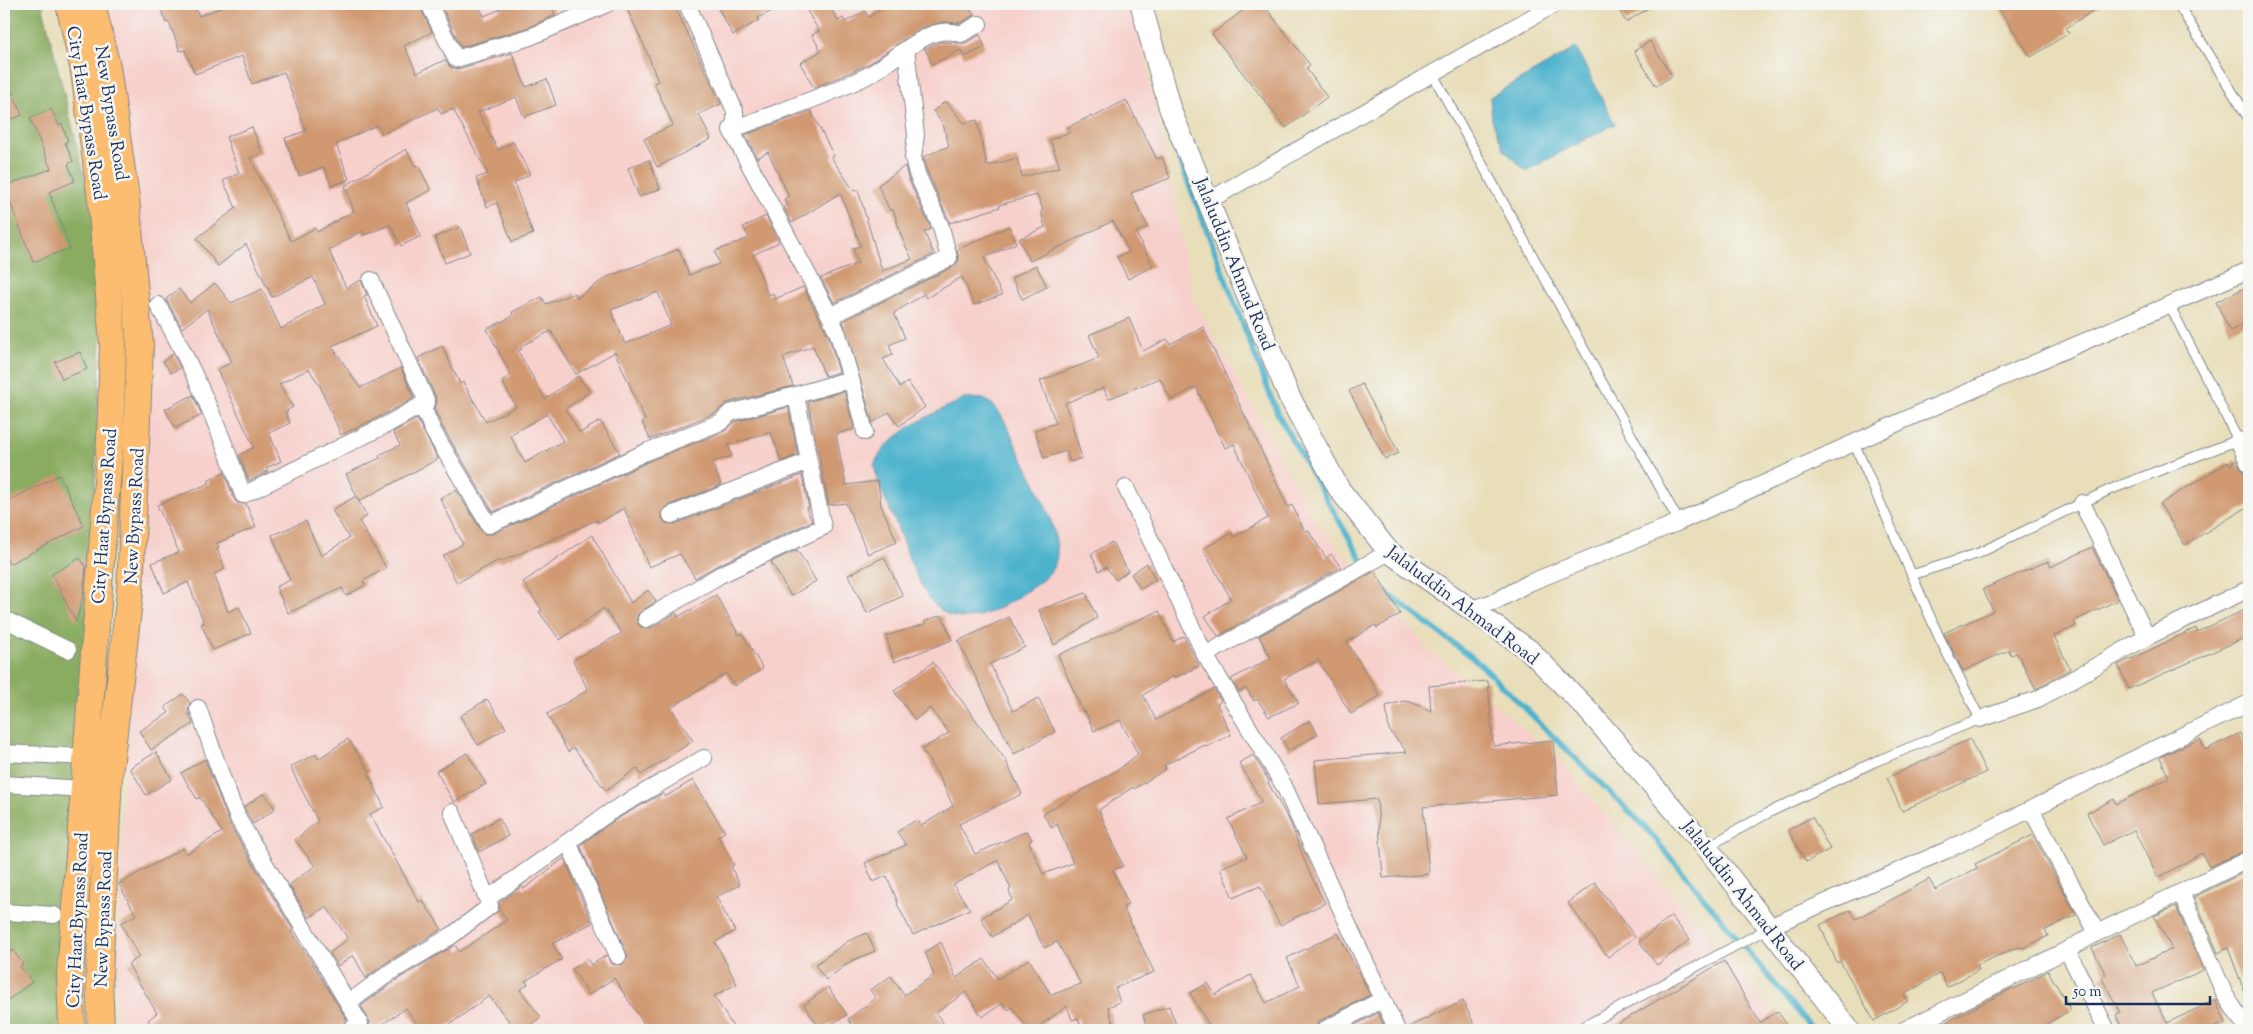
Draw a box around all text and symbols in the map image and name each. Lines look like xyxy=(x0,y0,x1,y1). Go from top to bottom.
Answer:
street label: City Haat Bypass Road xyxy=(58,24,112,202)
street label: New Bypass Road xyxy=(87,44,134,183)
street label: Jalaluddin Ahmad Road xyxy=(1186,173,1280,355)
street label: City Haat Bypass Road xyxy=(87,427,125,605)
street label: New Bypass Road xyxy=(119,447,153,585)
street label: Jalaluddin Ahmad Road xyxy=(1380,540,1543,672)
street label: Jalaluddin Ahmad Road xyxy=(1674,815,1808,977)
street label: City Haat Bypass Road xyxy=(61,832,97,1009)
street label: New Bypass Road xyxy=(90,850,120,988)
scale bar xyxy=(2066,974,2209,1006)
text: 50 m xyxy=(2072,982,2102,1003)

